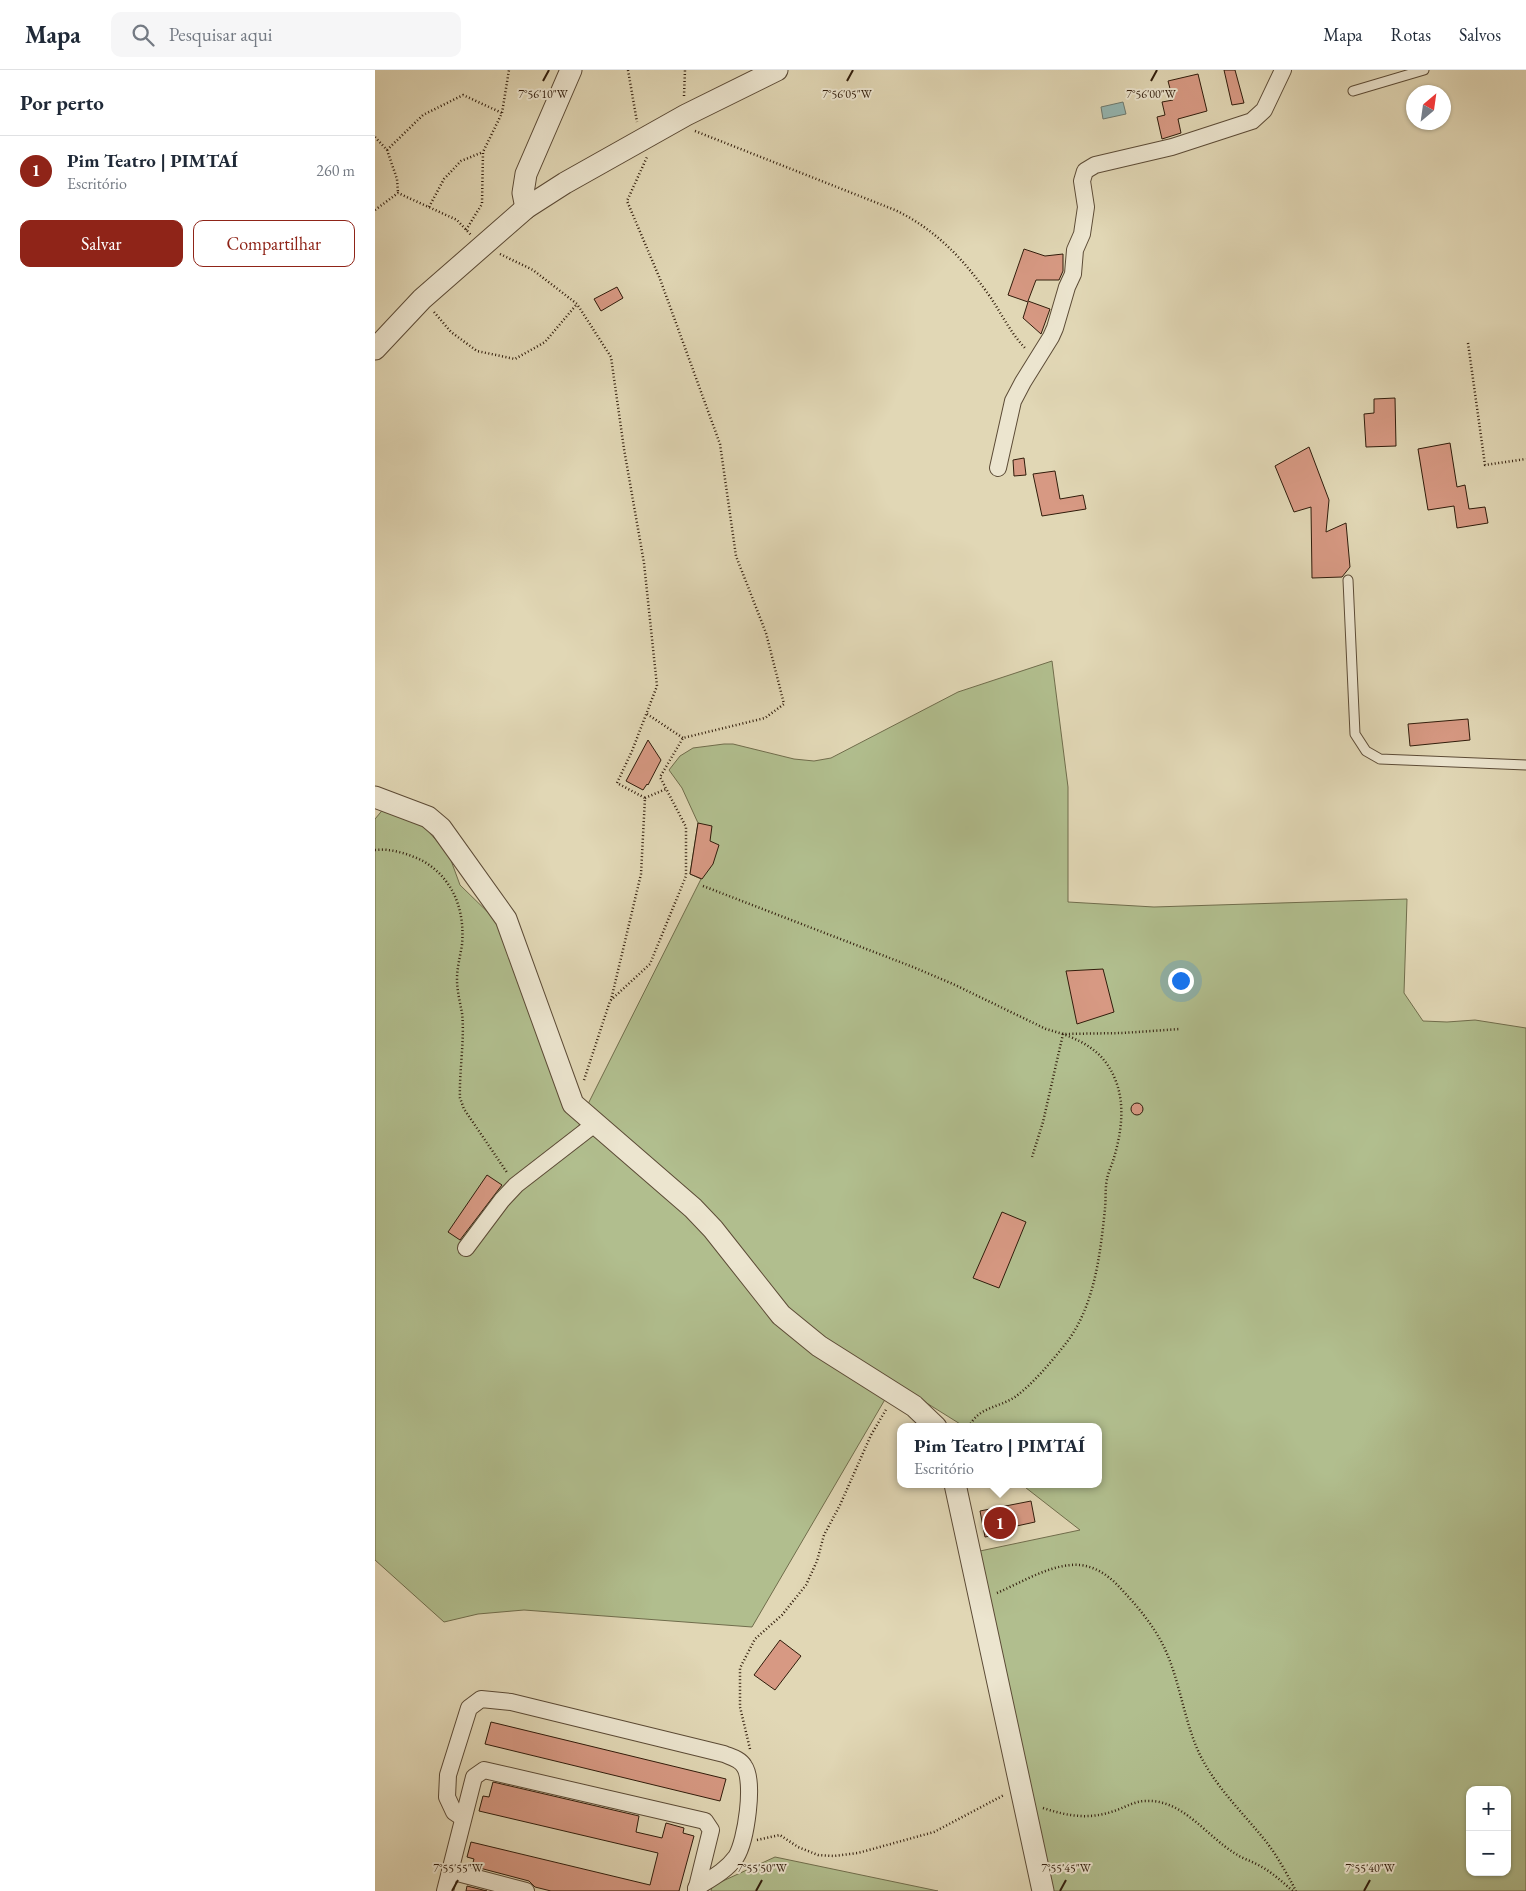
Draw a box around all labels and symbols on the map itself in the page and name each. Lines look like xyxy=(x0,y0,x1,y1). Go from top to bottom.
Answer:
north arrow xyxy=(1406,85,1451,130)
text: 7°56'10"W xyxy=(518,86,569,102)
text: 7°56'05"W xyxy=(822,86,873,102)
text: 7°56'00"W xyxy=(1126,86,1177,102)
your location xyxy=(1168,968,1194,994)
pin: 1 xyxy=(984,1504,1016,1542)
text: 7°55'55"W xyxy=(433,1860,484,1876)
text: 7°55'50"W xyxy=(737,1860,788,1876)
text: 7°55'45"W xyxy=(1041,1860,1092,1876)
text: 7°55'40"W xyxy=(1345,1860,1396,1876)

